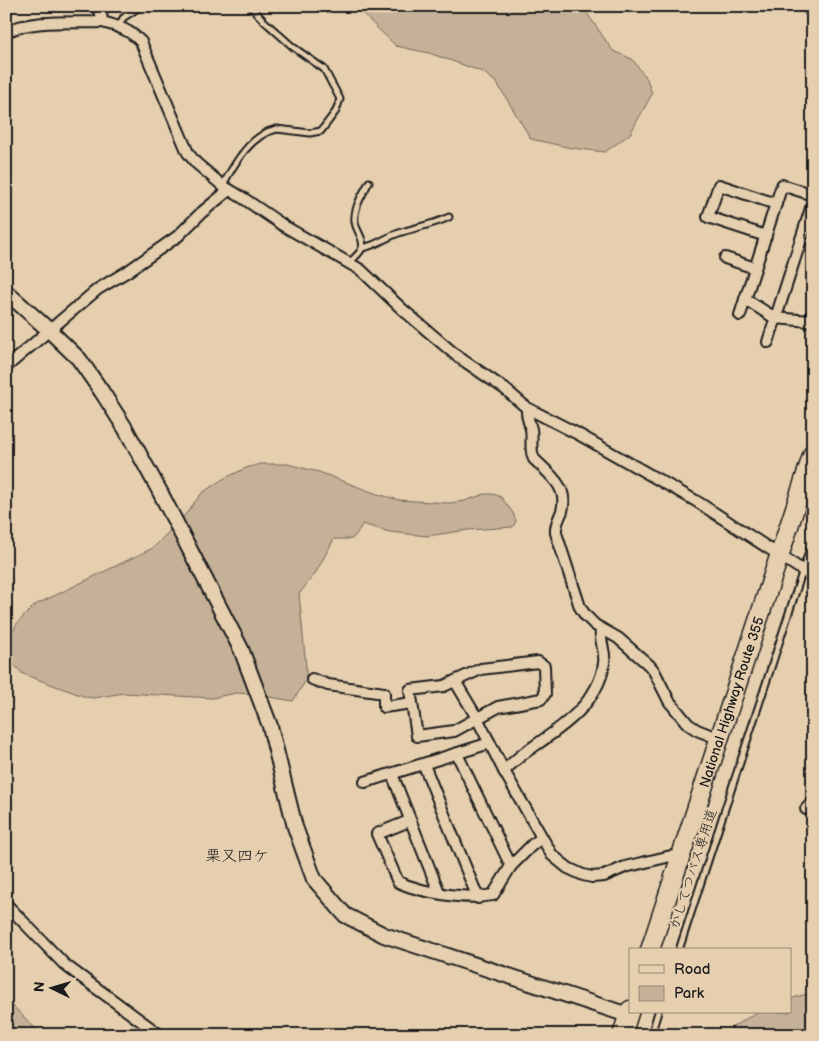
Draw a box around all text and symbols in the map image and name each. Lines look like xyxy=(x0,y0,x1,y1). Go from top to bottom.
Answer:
street label: National Highway Route 355 xyxy=(695,614,767,790)
street label: かしてつバス専用道 xyxy=(666,807,720,931)
district label: 栗又四ケ xyxy=(205,847,269,866)
legend xyxy=(629,948,792,1014)
text: Road xyxy=(674,960,710,979)
north arrow xyxy=(28,964,78,1014)
text: N xyxy=(31,981,48,993)
text: Park xyxy=(674,984,705,1003)

